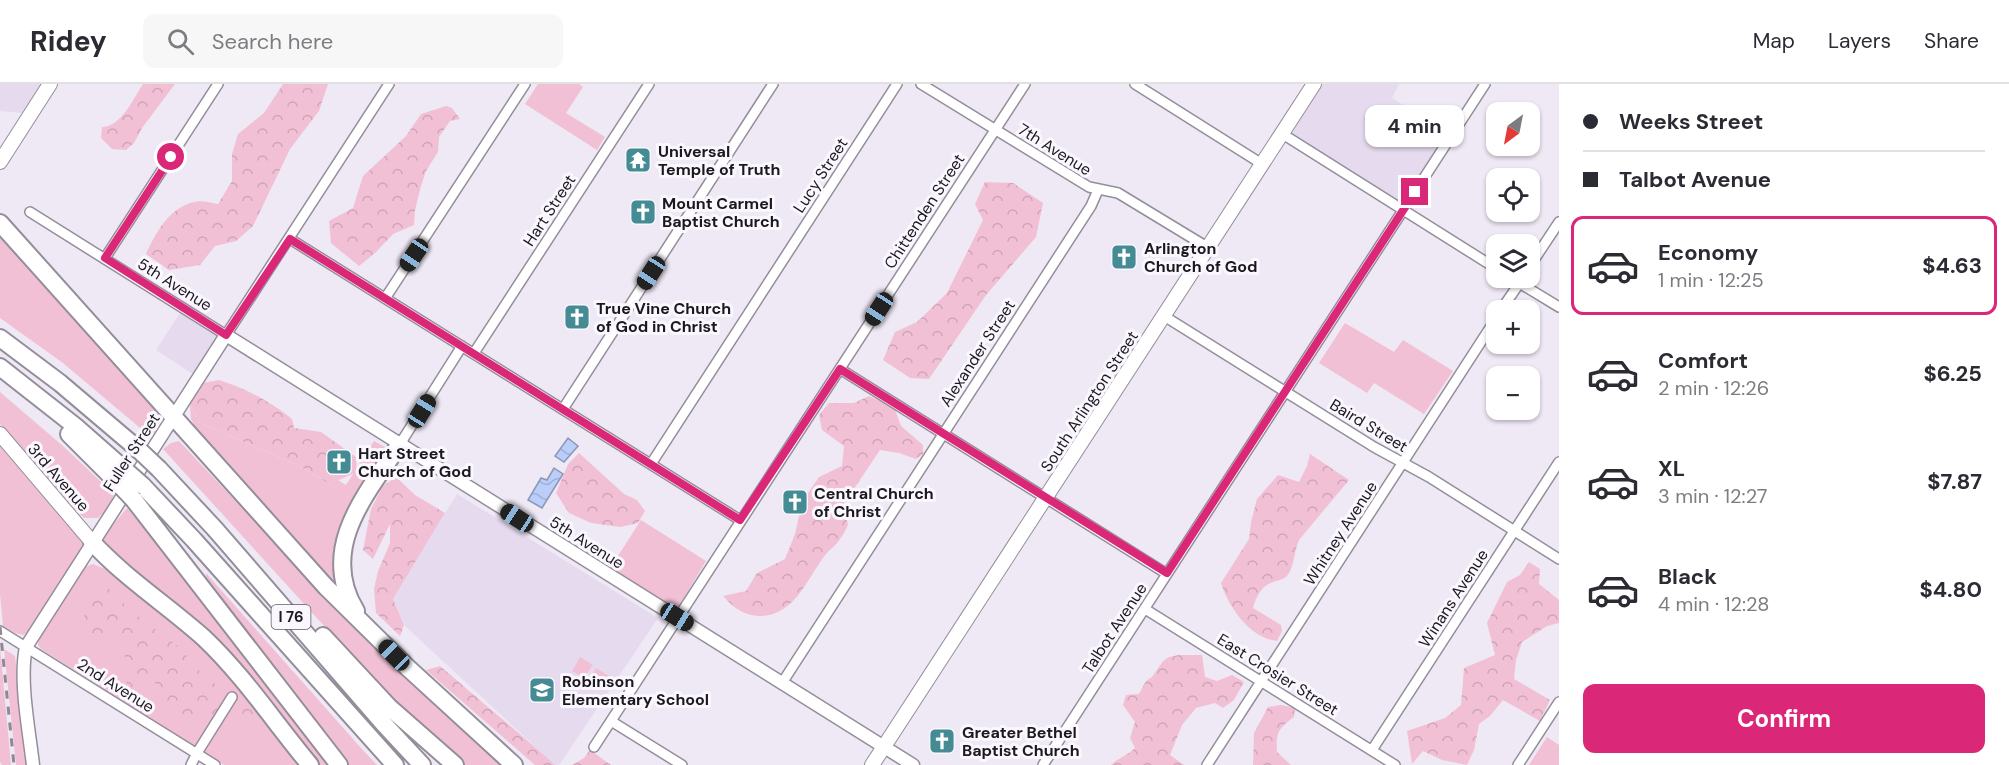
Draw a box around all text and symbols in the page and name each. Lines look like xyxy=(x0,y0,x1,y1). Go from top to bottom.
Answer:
search box xyxy=(143,14,563,68)
text: Ridey xyxy=(30,23,107,60)
icon: search xyxy=(164,25,197,58)
text: Search here xyxy=(212,27,333,56)
text: Map xyxy=(1753,27,1795,55)
text: Layers xyxy=(1828,27,1891,55)
text: Share xyxy=(1924,27,1979,55)
north arrow xyxy=(1486,102,1540,156)
map controls xyxy=(1486,102,1540,420)
callout: 4 min xyxy=(1366,105,1464,147)
text: Weeks Street xyxy=(1619,107,1763,136)
text: 4 min xyxy=(1387,113,1442,139)
street label: 7th Avenue xyxy=(1014,119,1095,180)
street label: Lucy Street xyxy=(788,134,852,217)
place label: Universal Temple of Truth xyxy=(658,141,780,180)
route start xyxy=(157,143,184,170)
temple icon: Universal Temple of Truth xyxy=(623,145,653,175)
street label: Chittenden Street xyxy=(879,150,969,273)
text: Talbot Avenue xyxy=(1619,165,1771,194)
button: locate xyxy=(1486,168,1540,222)
street label: Hart Street xyxy=(518,170,580,250)
route end xyxy=(1401,178,1428,205)
place label: Mount Carmel Baptist Church xyxy=(662,193,780,232)
church icon: Mount Carmel Baptist Church xyxy=(628,197,658,227)
button: layers xyxy=(1486,234,1540,288)
car xyxy=(396,235,432,275)
place label: Arlington Church of God xyxy=(1144,238,1257,277)
text: Economy xyxy=(1658,238,1758,267)
icon: car xyxy=(1586,239,1640,293)
church icon: Arlington Church of God xyxy=(1109,242,1139,272)
text: $4.63 xyxy=(1922,251,1982,280)
street label: 5th Avenue xyxy=(134,253,216,316)
car xyxy=(634,253,668,293)
text: 1 min · 12:25 xyxy=(1658,267,1764,293)
car xyxy=(862,289,896,329)
street label: Alexander Street xyxy=(935,296,1020,411)
place label: True Vine Church of God in Christ xyxy=(596,298,731,337)
button: + xyxy=(1486,300,1540,354)
church icon: True Vine Church of God in Christ xyxy=(562,302,592,332)
street label: South Arlington Street xyxy=(1036,327,1143,476)
text: Comfort xyxy=(1658,346,1748,375)
icon: car xyxy=(1586,347,1640,401)
text: $6.25 xyxy=(1924,359,1982,388)
button: − xyxy=(1486,366,1540,420)
text: 2 min · 12:26 xyxy=(1658,375,1769,401)
car xyxy=(405,391,439,431)
street label: Baird Street xyxy=(1326,394,1412,457)
street label: Fuller Street xyxy=(98,409,165,496)
street label: 3rd Avenue xyxy=(23,439,94,516)
place label: Hart Street Church of God xyxy=(358,443,471,482)
church icon: Hart Street Church of God xyxy=(324,447,354,477)
text: XL xyxy=(1658,454,1685,483)
icon: car xyxy=(1586,455,1640,509)
text: $7.87 xyxy=(1927,467,1982,496)
street label: Whitney Avenue xyxy=(1299,477,1382,589)
place label: Central Church of Christ xyxy=(814,483,934,522)
text: 3 min · 12:27 xyxy=(1658,483,1768,509)
church icon: Central Church of Christ xyxy=(780,487,810,517)
car xyxy=(497,501,537,535)
street label: 5th Avenue xyxy=(546,511,628,574)
street label: Winans Avenue xyxy=(1414,545,1493,651)
text: Black xyxy=(1658,562,1717,591)
icon: car xyxy=(1586,563,1640,617)
text: $4.80 xyxy=(1919,575,1982,604)
street label: Talbot Avenue xyxy=(1077,579,1152,678)
text: 4 min · 12:28 xyxy=(1658,591,1769,617)
car xyxy=(657,600,697,634)
road number: I 76 xyxy=(272,605,310,629)
street label: East Crosier Street xyxy=(1213,629,1342,720)
car xyxy=(375,636,413,674)
street label: 2nd Avenue xyxy=(73,653,158,717)
place label: Robinson Elementary School xyxy=(562,671,709,710)
school or university icon: Robinson Elementary School xyxy=(527,675,557,705)
button: Confirm xyxy=(1583,684,1985,753)
place label: Greater Bethel Baptist Church xyxy=(962,722,1080,761)
church icon: Greater Bethel Baptist Church xyxy=(927,726,957,756)

